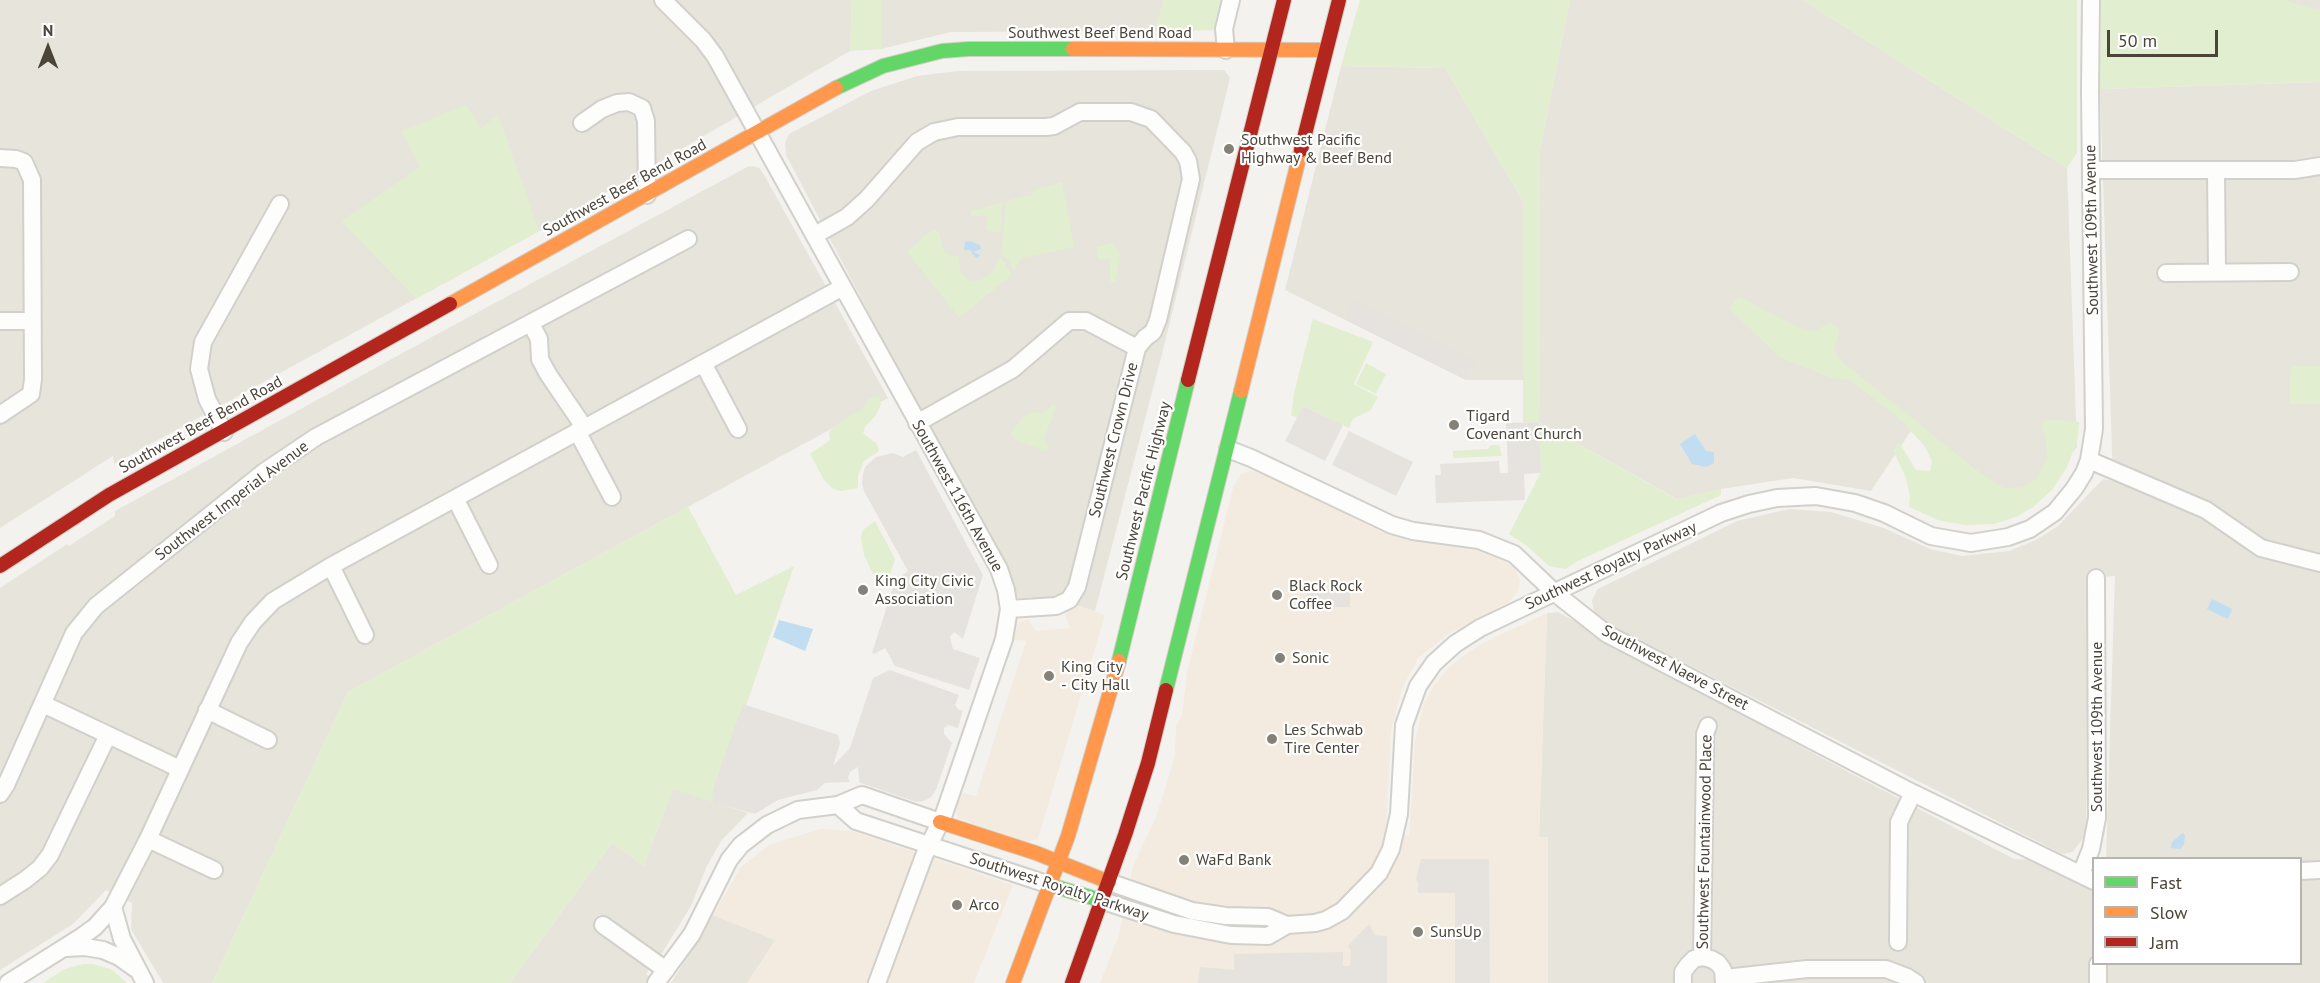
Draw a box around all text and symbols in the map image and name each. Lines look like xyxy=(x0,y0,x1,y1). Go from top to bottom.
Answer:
north arrow xyxy=(18,18,78,78)
scale bar xyxy=(2110,18,2221,56)
text: N xyxy=(43,20,53,40)
street label: Southwest Beef Bend Road xyxy=(1008,23,1192,43)
text: 50 m xyxy=(2118,29,2157,52)
place label: Southwest Pacific Highway & Beef Bend xyxy=(1241,130,1392,168)
street label: Southwest Beef Bend Road xyxy=(540,135,710,241)
marker: Southwest Pacific Highway & Beef Bend xyxy=(1222,142,1236,156)
street label: Southwest 109th Avenue xyxy=(2081,145,2103,315)
street label: Southwest Crown Drive xyxy=(1085,360,1143,520)
street label: Southwest Beef Bend Road xyxy=(116,372,286,478)
street label: Southwest Pacific Highway xyxy=(1112,400,1176,582)
place label: Tigard Covenant Church xyxy=(1466,406,1582,444)
street label: Southwest 116th Avenue xyxy=(907,417,1007,575)
marker: Tigard Covenant Church xyxy=(1447,418,1461,432)
street label: Southwest Imperial Avenue xyxy=(152,437,312,565)
street label: Southwest Royalty Parkway xyxy=(1522,518,1700,614)
place label: King City Civic Association xyxy=(875,571,974,609)
place label: Black Rock Coffee xyxy=(1289,576,1362,614)
marker: King City Civic Association xyxy=(856,583,870,597)
marker: Black Rock Coffee xyxy=(1270,588,1284,602)
street label: Southwest Naeve Street xyxy=(1598,621,1752,715)
street label: Southwest 109th Avenue xyxy=(2087,642,2107,812)
place label: Sonic xyxy=(1292,648,1329,668)
marker: Sonic xyxy=(1273,651,1287,665)
place label: King City - City Hall xyxy=(1061,657,1130,695)
marker: King City - City Hall xyxy=(1042,669,1056,683)
place label: Les Schwab Tire Center xyxy=(1284,720,1363,758)
marker: Les Schwab Tire Center xyxy=(1265,732,1279,746)
street label: Southwest Fountainwood Place xyxy=(1694,734,1716,950)
street label: Southwest Royalty Parkway xyxy=(967,849,1151,925)
place label: WaFd Bank xyxy=(1196,850,1271,870)
marker: WaFd Bank xyxy=(1177,853,1191,867)
legend xyxy=(2092,857,2302,965)
text: Fast xyxy=(2150,871,2182,894)
place label: Arco xyxy=(969,895,999,915)
marker: Arco xyxy=(950,898,964,912)
text: Slow xyxy=(2150,901,2188,924)
place label: SunsUp xyxy=(1430,922,1482,942)
marker: SunsUp xyxy=(1411,925,1425,939)
text: Jam xyxy=(2150,931,2179,954)

